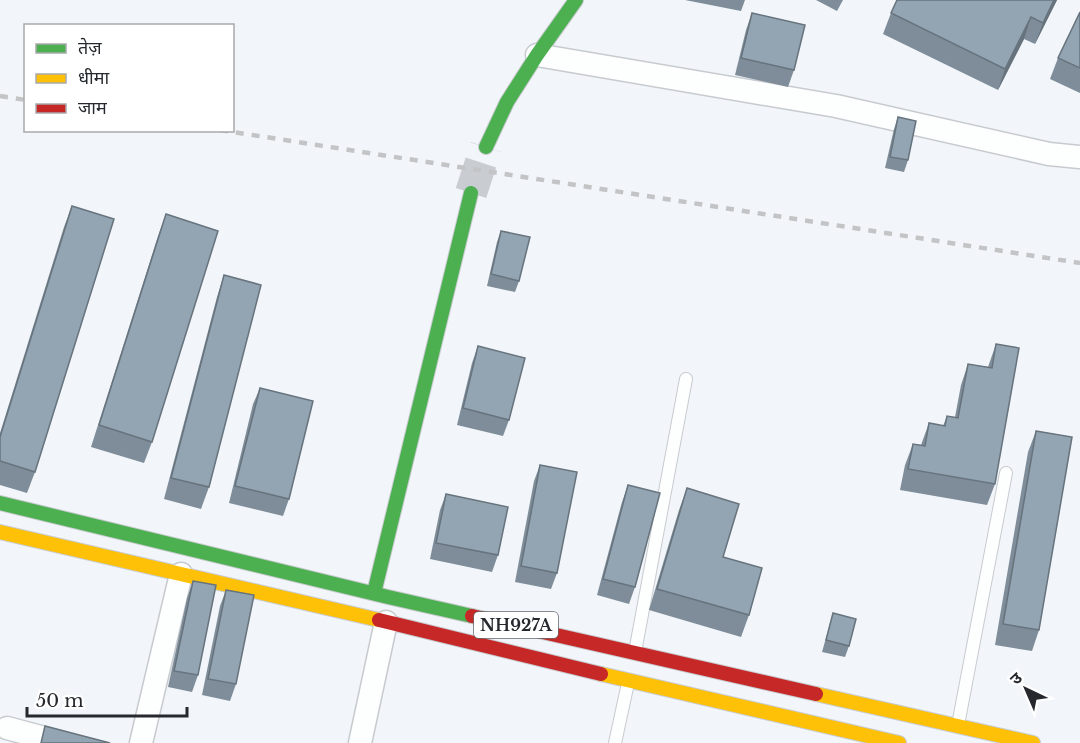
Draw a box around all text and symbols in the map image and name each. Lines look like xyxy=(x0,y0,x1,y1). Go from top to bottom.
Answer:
legend xyxy=(24,24,234,132)
text: तेज़ xyxy=(78,37,102,59)
text: धीमा xyxy=(78,67,109,89)
text: जाम xyxy=(78,97,108,119)
road number: NH927A xyxy=(474,612,558,638)
north arrow xyxy=(996,659,1056,719)
text: उ xyxy=(1005,667,1026,689)
scale bar xyxy=(27,680,188,718)
text: 50 m xyxy=(36,690,84,712)

